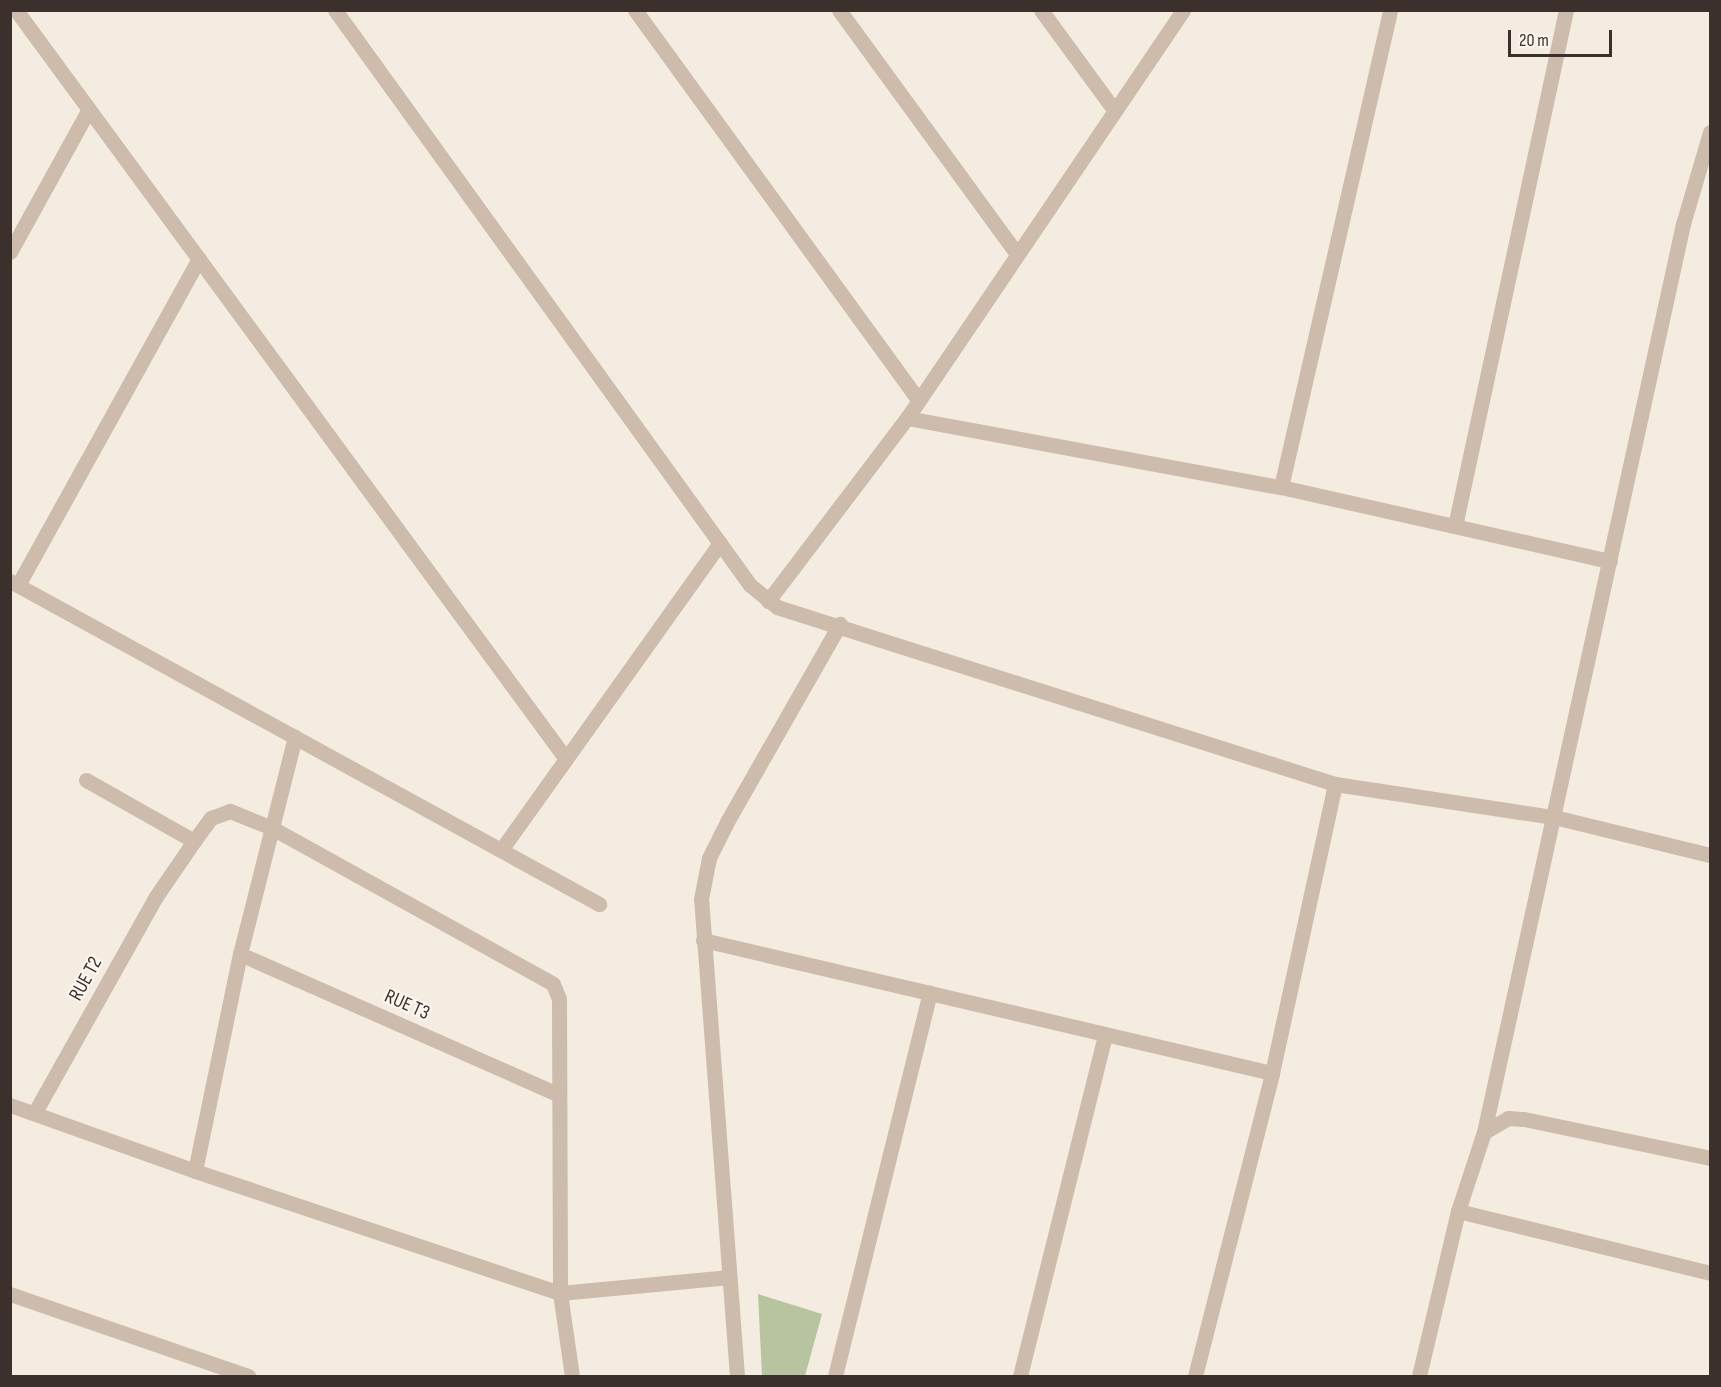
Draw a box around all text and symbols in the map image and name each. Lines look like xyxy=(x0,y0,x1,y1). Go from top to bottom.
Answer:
scale bar xyxy=(1511,18,1614,56)
text: 20 m xyxy=(1519,30,1549,51)
street label: RUE T2 xyxy=(64,953,108,1005)
street label: RUE T3 xyxy=(381,984,433,1026)

